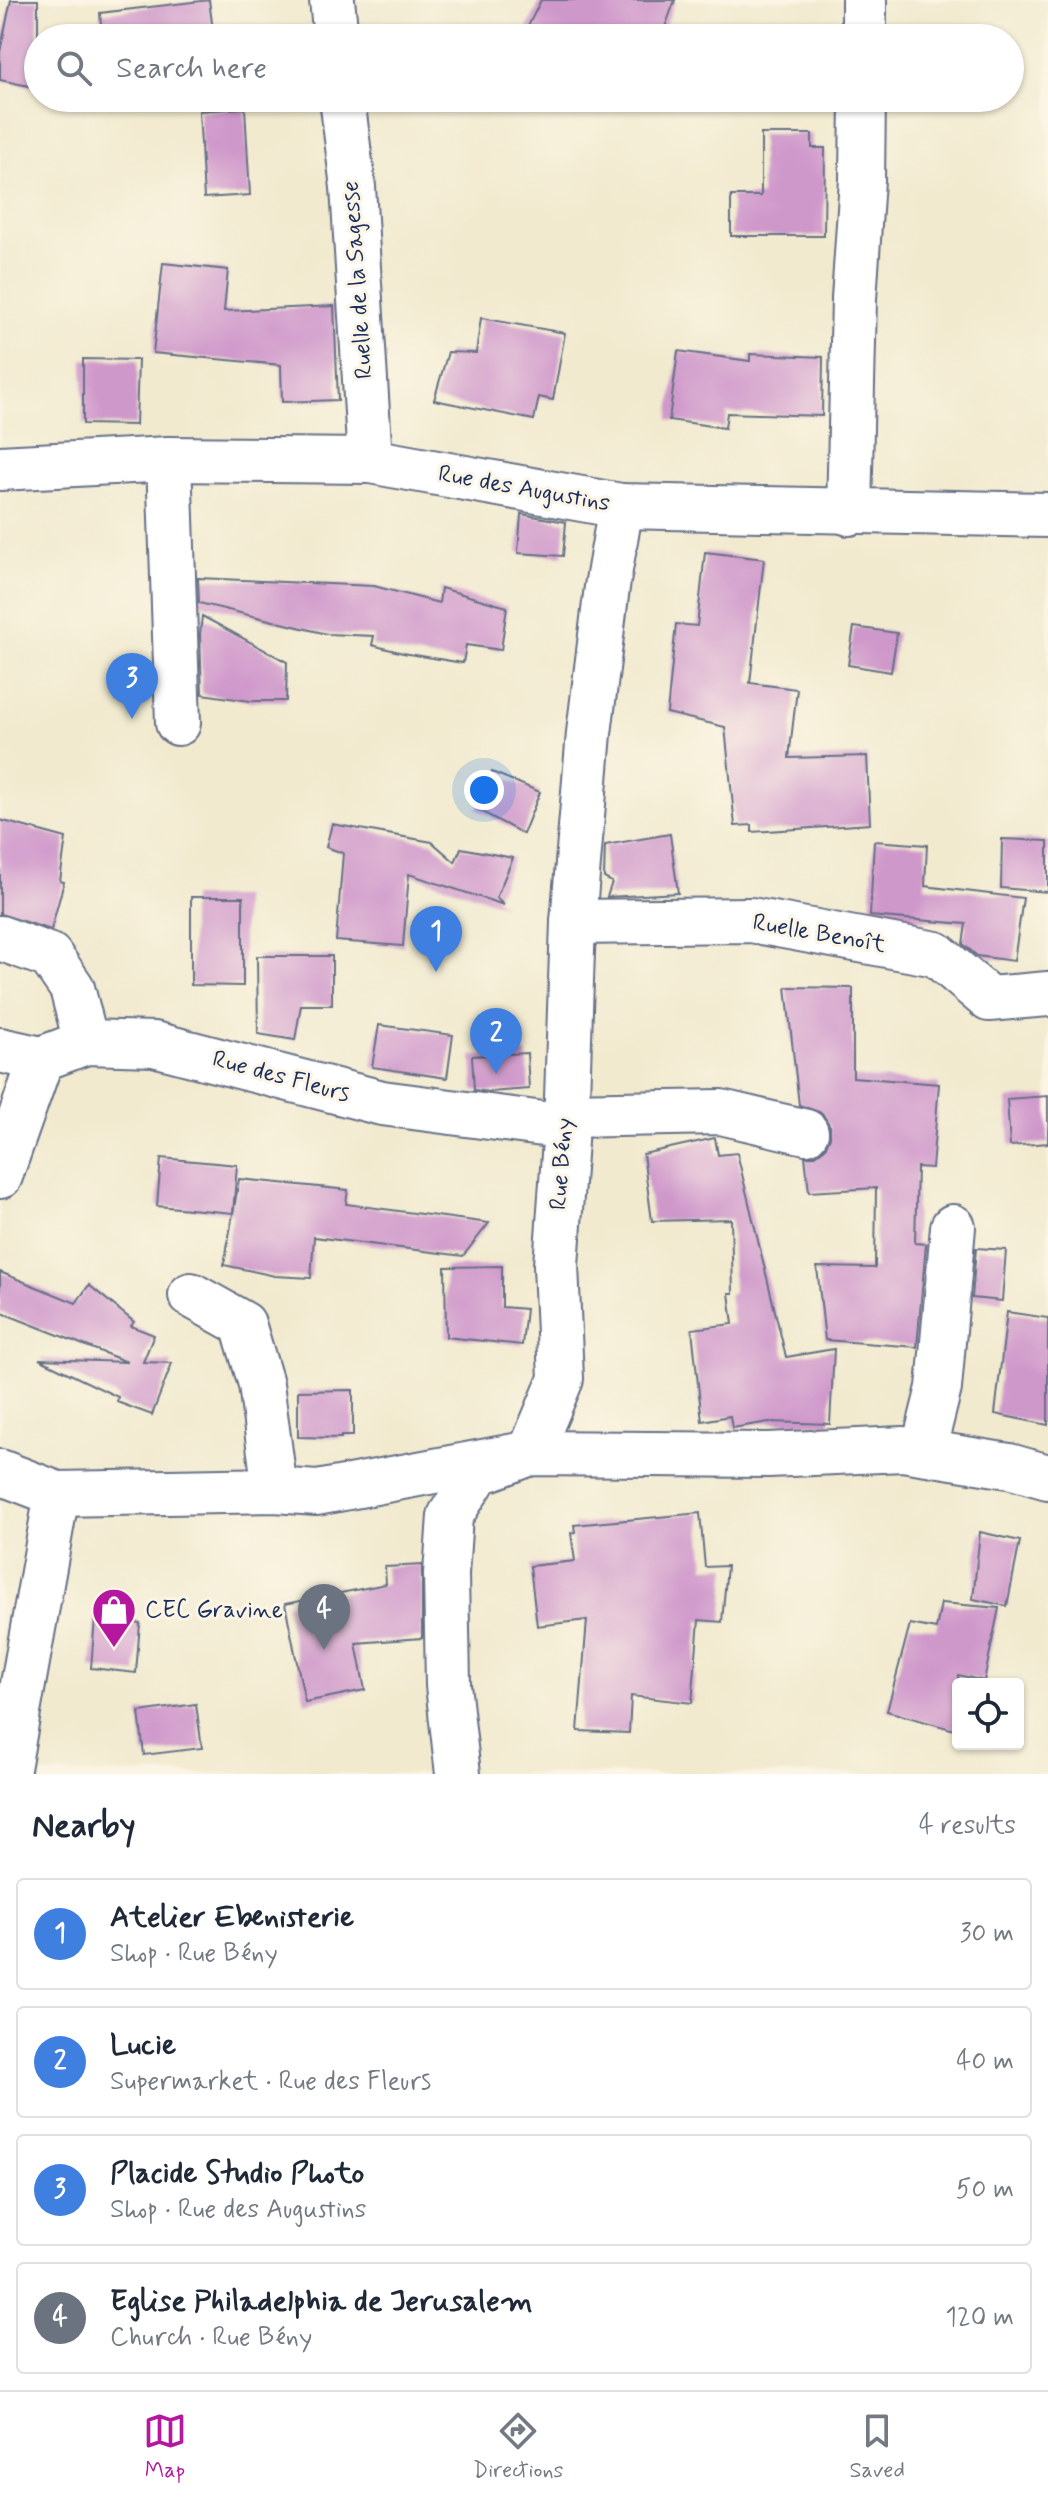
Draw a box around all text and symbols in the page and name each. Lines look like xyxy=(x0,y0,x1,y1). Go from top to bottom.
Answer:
search box xyxy=(24,24,1024,112)
icon: search xyxy=(52,46,96,90)
text: Search here xyxy=(116,49,267,88)
street label: Ruelle de la Sagesse xyxy=(336,180,380,380)
street label: Rue des Augustins xyxy=(436,459,613,519)
pin: 3 xyxy=(106,653,158,719)
your location xyxy=(464,770,504,810)
pin: 1 xyxy=(410,906,462,972)
street label: Ruelle Benoît xyxy=(750,907,888,961)
pin: 2 xyxy=(470,1008,522,1074)
street label: Rue des Fleurs xyxy=(209,1044,353,1110)
street label: Rue Bény xyxy=(543,1117,581,1211)
pin: 4 xyxy=(298,1584,350,1650)
shop icon: CEC Gravine xyxy=(90,1586,138,1649)
place label: CEC Gravine xyxy=(145,1595,283,1626)
map controls xyxy=(952,1678,1024,1750)
button: locate xyxy=(952,1678,1024,1750)
text: Nearby xyxy=(32,1804,136,1849)
text: 4 results xyxy=(919,1809,1016,1843)
text: Atelier Ebenisterie xyxy=(110,1898,354,1937)
text: 1 xyxy=(54,1917,66,1951)
text: 30 m xyxy=(960,1917,1014,1951)
text: Shop · Rue Bény xyxy=(110,1937,278,1971)
text: Lucie xyxy=(110,2026,176,2065)
text: 2 xyxy=(54,2045,66,2079)
text: 40 m xyxy=(956,2045,1014,2079)
text: Supermarket · Rue des Fleurs xyxy=(110,2065,431,2099)
text: Placide Studio Photo xyxy=(110,2154,364,2193)
text: 3 xyxy=(54,2173,66,2207)
text: 50 m xyxy=(956,2173,1014,2207)
text: Shop · Rue des Augustins xyxy=(110,2193,366,2227)
text: Eglise Philadelphia de Jerusalem xyxy=(110,2282,532,2321)
text: 4 xyxy=(52,2301,68,2335)
text: 120 m xyxy=(945,2301,1014,2335)
text: Church · Rue Bény xyxy=(110,2321,312,2355)
tab: Map xyxy=(143,2409,187,2485)
tab: Directions xyxy=(473,2409,563,2485)
tab: Saved xyxy=(849,2409,905,2485)

